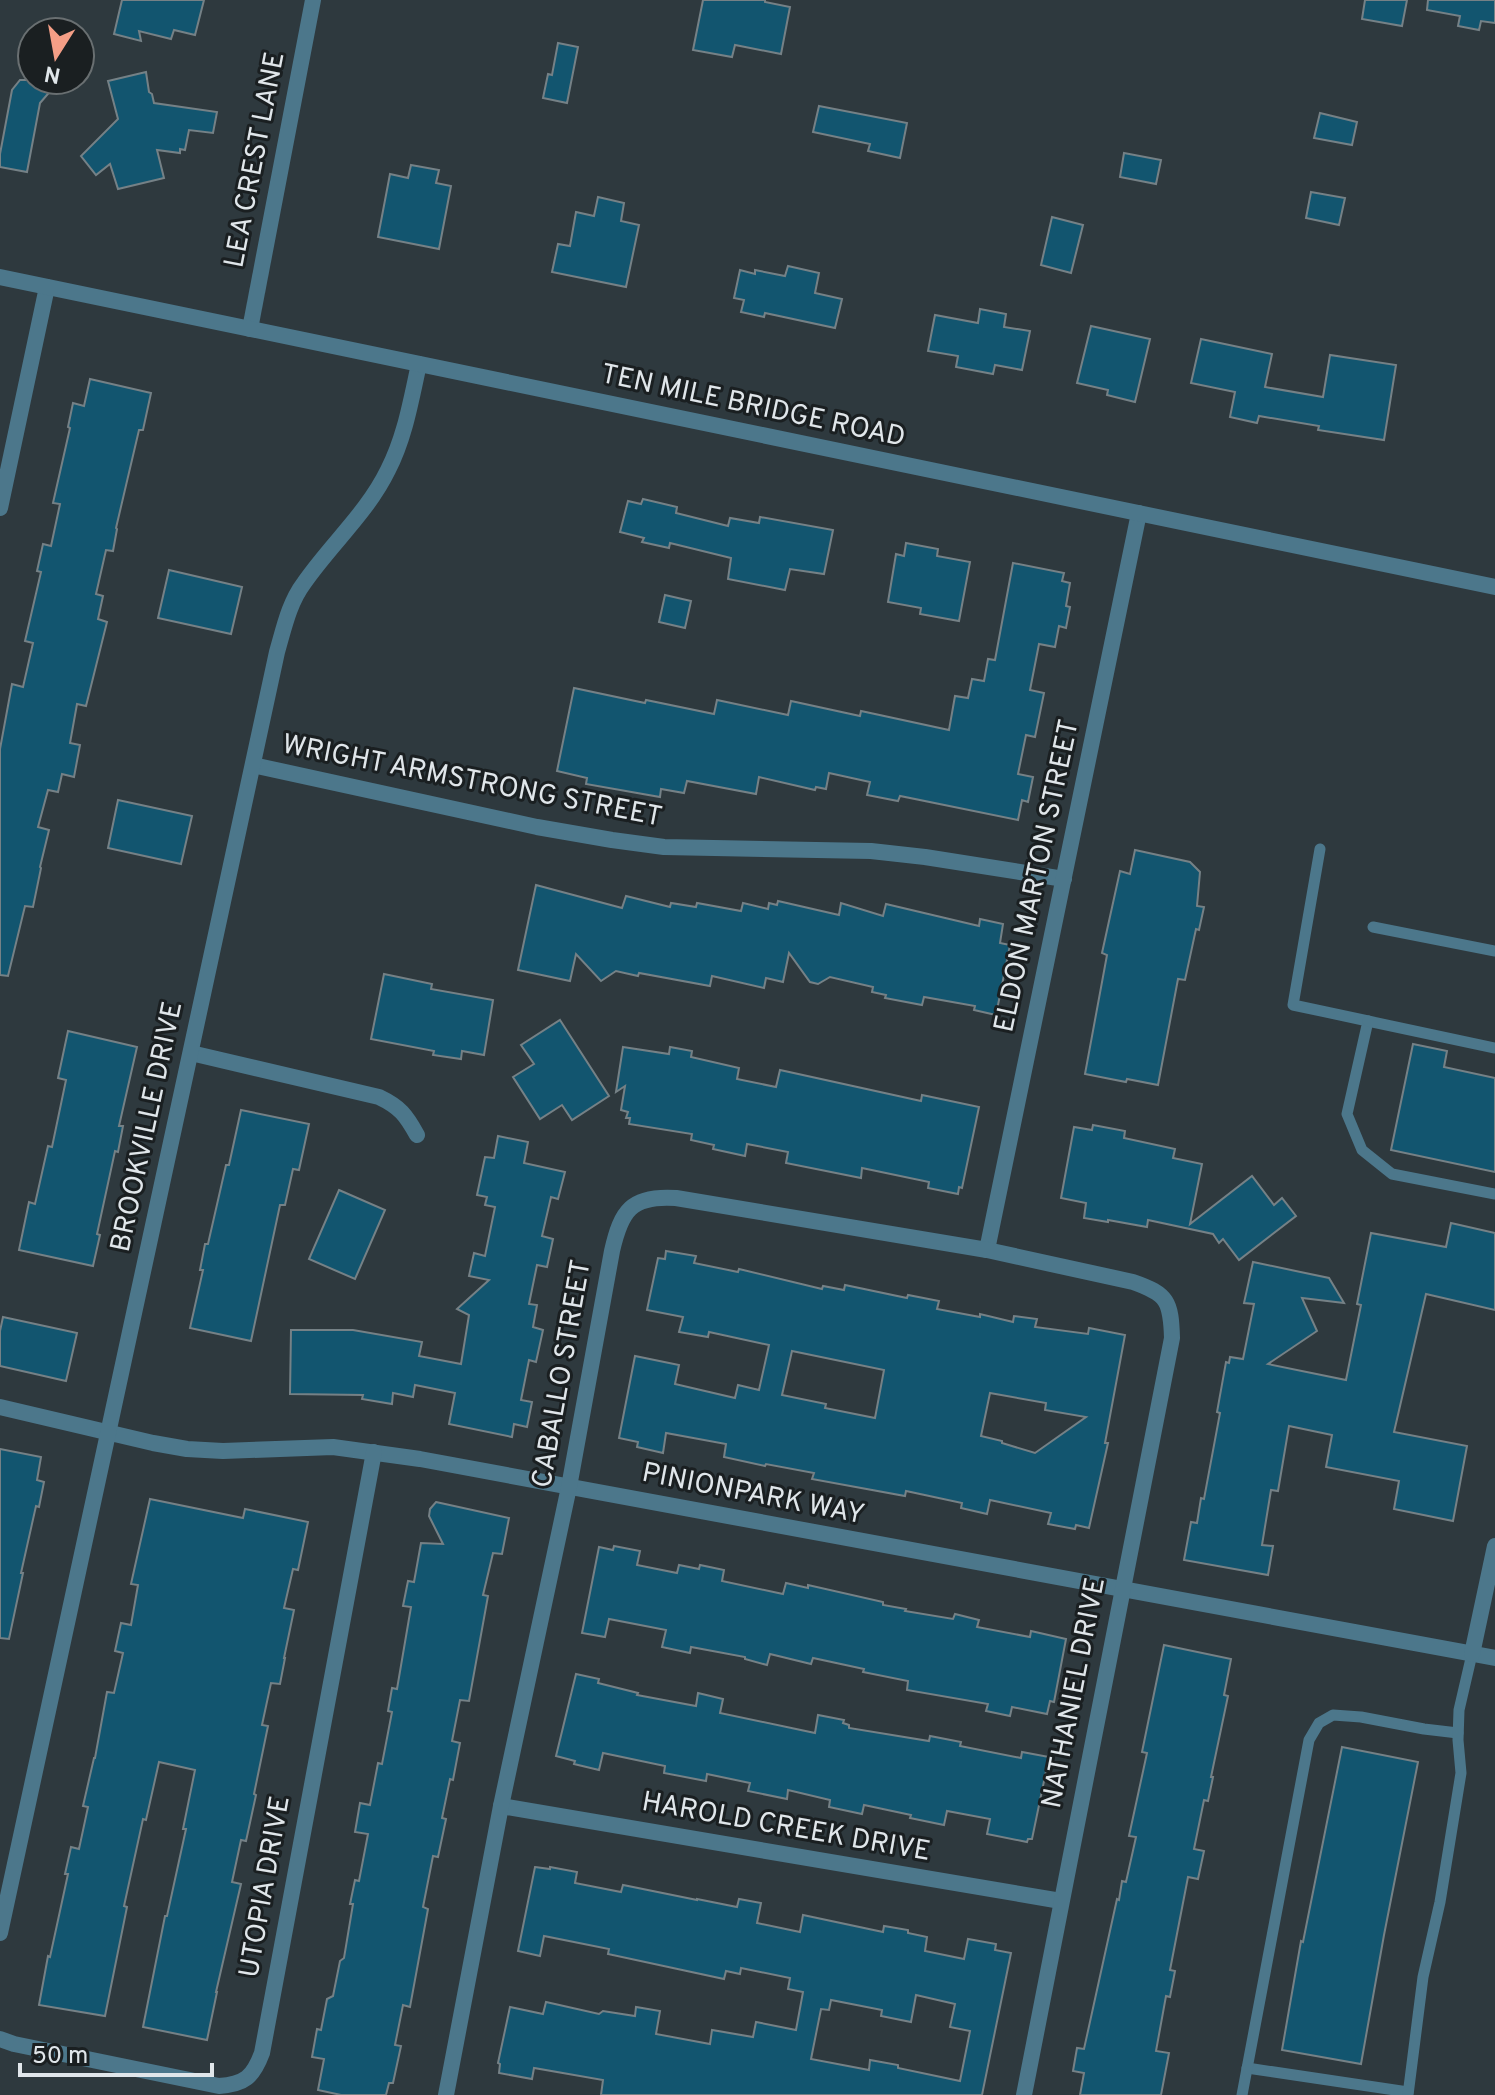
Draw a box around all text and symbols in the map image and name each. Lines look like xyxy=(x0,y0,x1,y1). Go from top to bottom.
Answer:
north arrow xyxy=(16,16,96,96)
street label: LEA CREST LANE xyxy=(217,49,295,271)
text: N xyxy=(42,58,63,88)
street label: TEN MILE BRIDGE ROAD xyxy=(598,357,908,457)
street label: ELDON MARTON STREET xyxy=(987,716,1089,1036)
street label: WRIGHT ARMSTRONG STREET xyxy=(279,727,665,837)
street label: BROOKVILLE DRIVE xyxy=(104,998,192,1256)
street label: CABALLO STREET xyxy=(525,1257,601,1491)
street label: PINIONPARK WAY xyxy=(639,1456,867,1534)
street label: NATHANIEL DRIVE xyxy=(1035,1574,1115,1812)
street label: HAROLD CREEK DRIVE xyxy=(639,1785,933,1871)
street label: UTOPIA DRIVE xyxy=(232,1793,300,1981)
scale bar xyxy=(20,2027,212,2077)
text: 50 m xyxy=(32,2042,88,2072)

